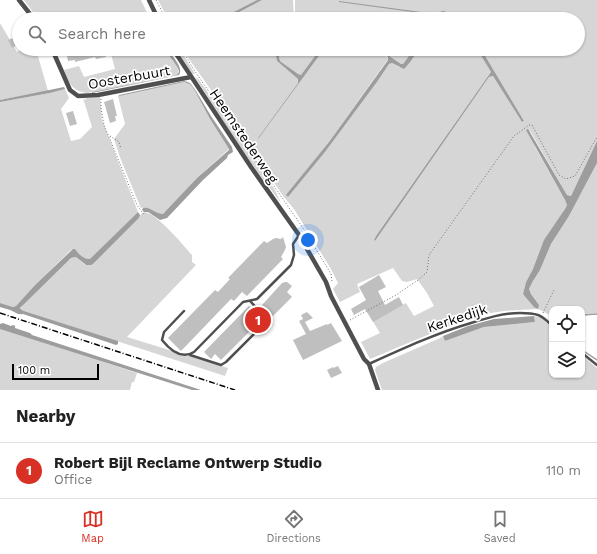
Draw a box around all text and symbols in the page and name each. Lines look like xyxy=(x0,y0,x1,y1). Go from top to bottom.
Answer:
search box xyxy=(12,12,585,56)
icon: search xyxy=(26,23,48,45)
text: Search here xyxy=(58,25,146,43)
street label: Oosterbuurt xyxy=(87,62,171,92)
street label: Heemstederweg xyxy=(206,86,282,187)
your location xyxy=(298,230,318,250)
street label: Kerkedijk xyxy=(425,301,489,335)
pin: 1 xyxy=(245,305,271,335)
map controls xyxy=(549,306,585,378)
button: locate xyxy=(549,306,585,342)
button: layers xyxy=(549,342,585,378)
scale bar xyxy=(12,362,99,381)
text: 100 m xyxy=(18,364,50,377)
text: Nearby xyxy=(16,406,75,426)
text: Robert Bijl Reclame Ontwerp Studio xyxy=(54,454,322,472)
text: 1 xyxy=(26,463,32,478)
text: 110 m xyxy=(546,463,581,478)
text: Office xyxy=(54,472,92,487)
tab: Map xyxy=(81,508,104,545)
tab: Directions xyxy=(267,508,321,545)
tab: Saved xyxy=(484,508,516,545)

